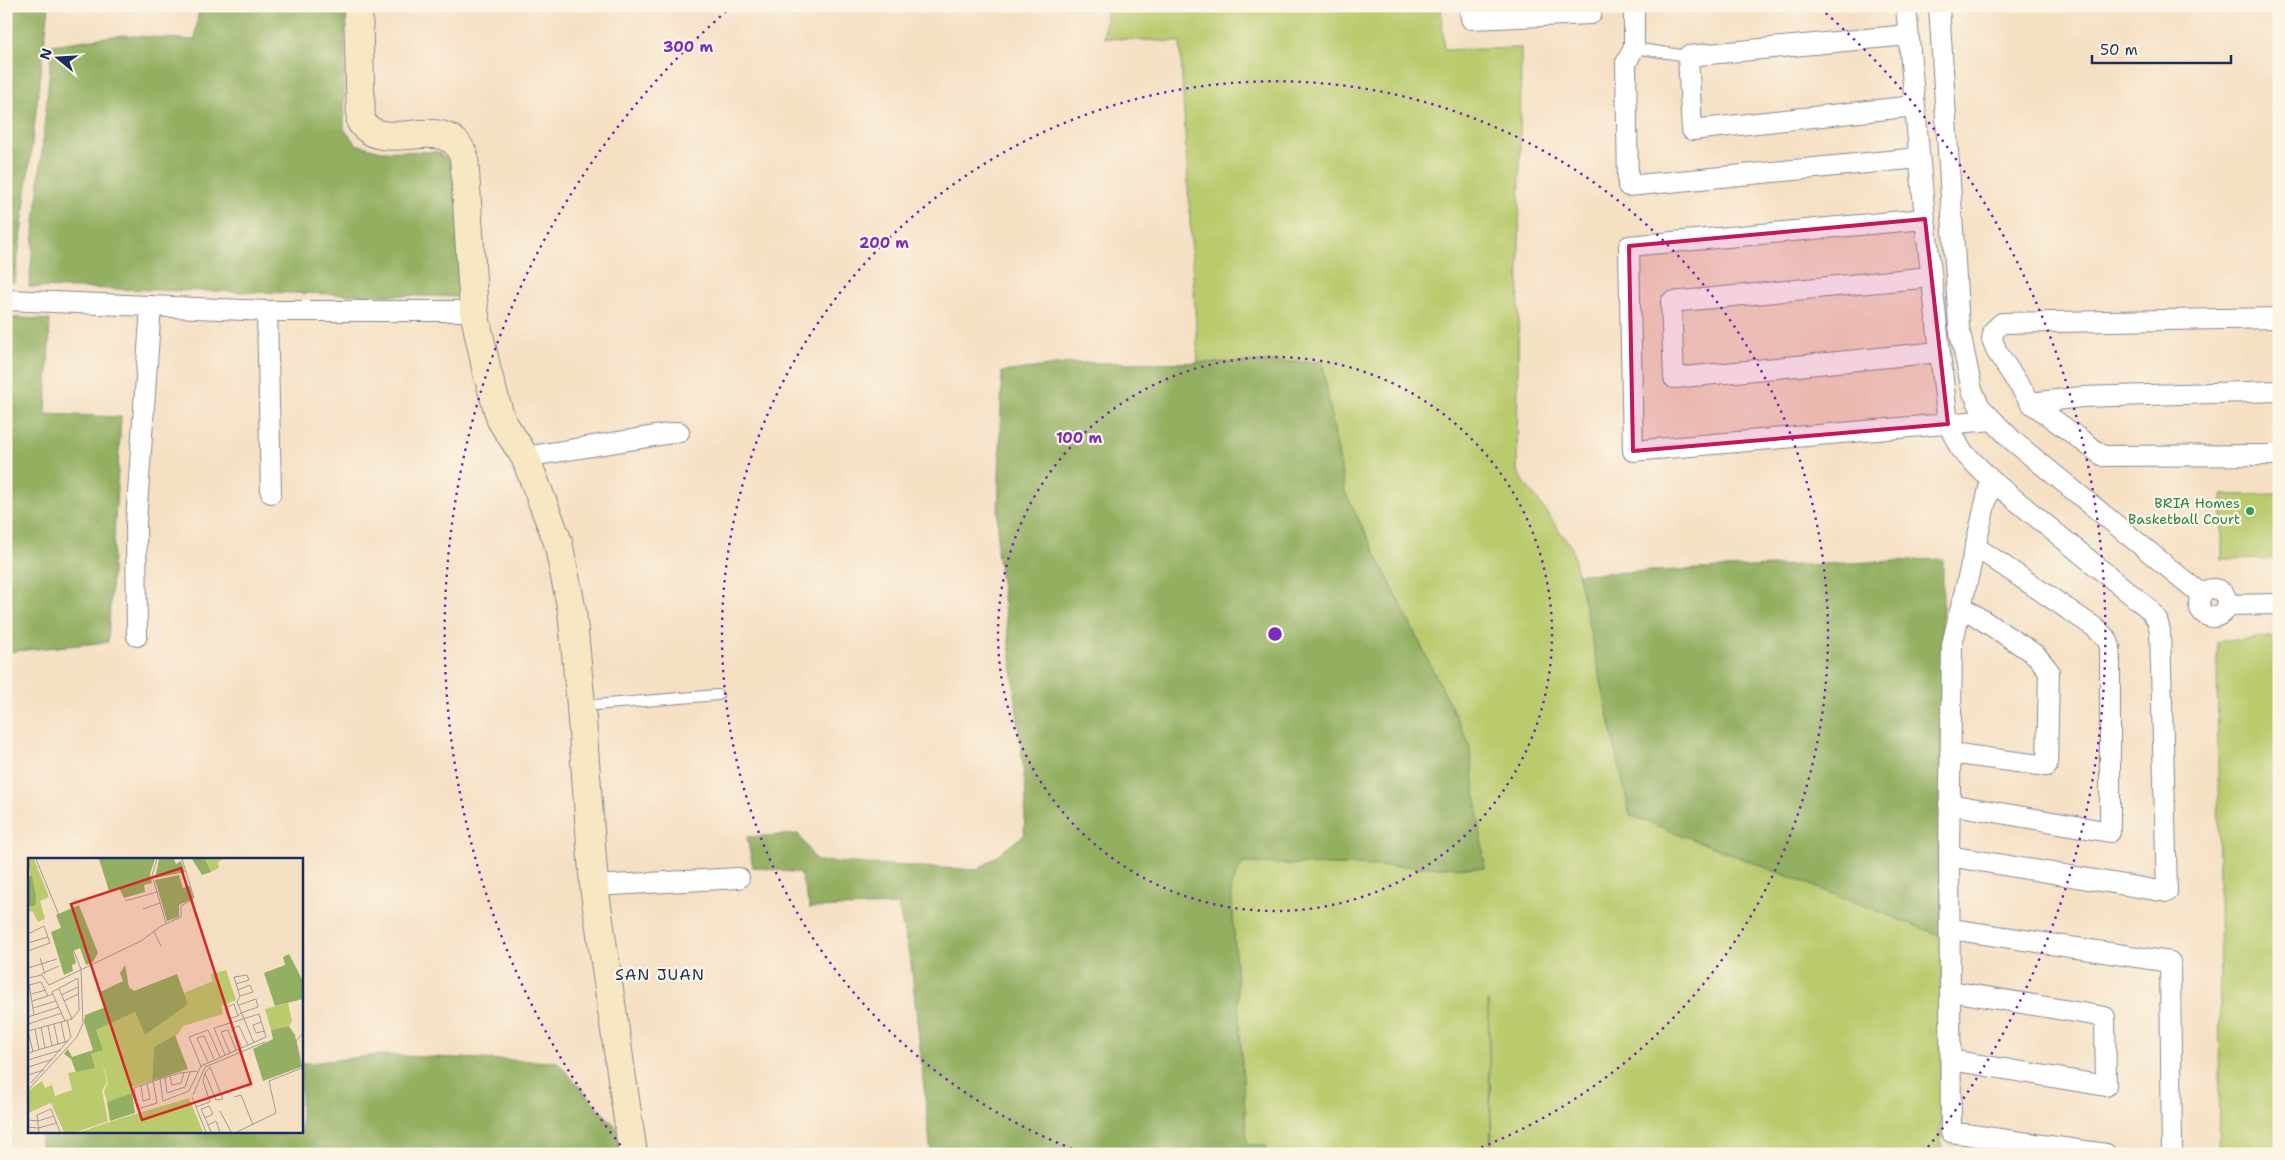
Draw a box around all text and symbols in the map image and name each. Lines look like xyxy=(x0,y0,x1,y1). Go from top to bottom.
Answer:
north arrow xyxy=(32,32,82,82)
scale bar xyxy=(2092,32,2231,64)
text: 300 m xyxy=(663,37,713,57)
text: 50 m xyxy=(2100,40,2138,60)
text: N xyxy=(35,46,56,62)
text: 200 m xyxy=(859,233,909,253)
text: 100 m xyxy=(1056,428,1102,448)
place label: BRIA Homes Basketball Court xyxy=(2128,494,2240,528)
marker: BRIA Homes Basketball Court xyxy=(2244,505,2256,517)
centre of rings xyxy=(1266,625,1284,643)
inset map xyxy=(28,858,302,1132)
district label: SAN JUAN xyxy=(615,964,705,985)

